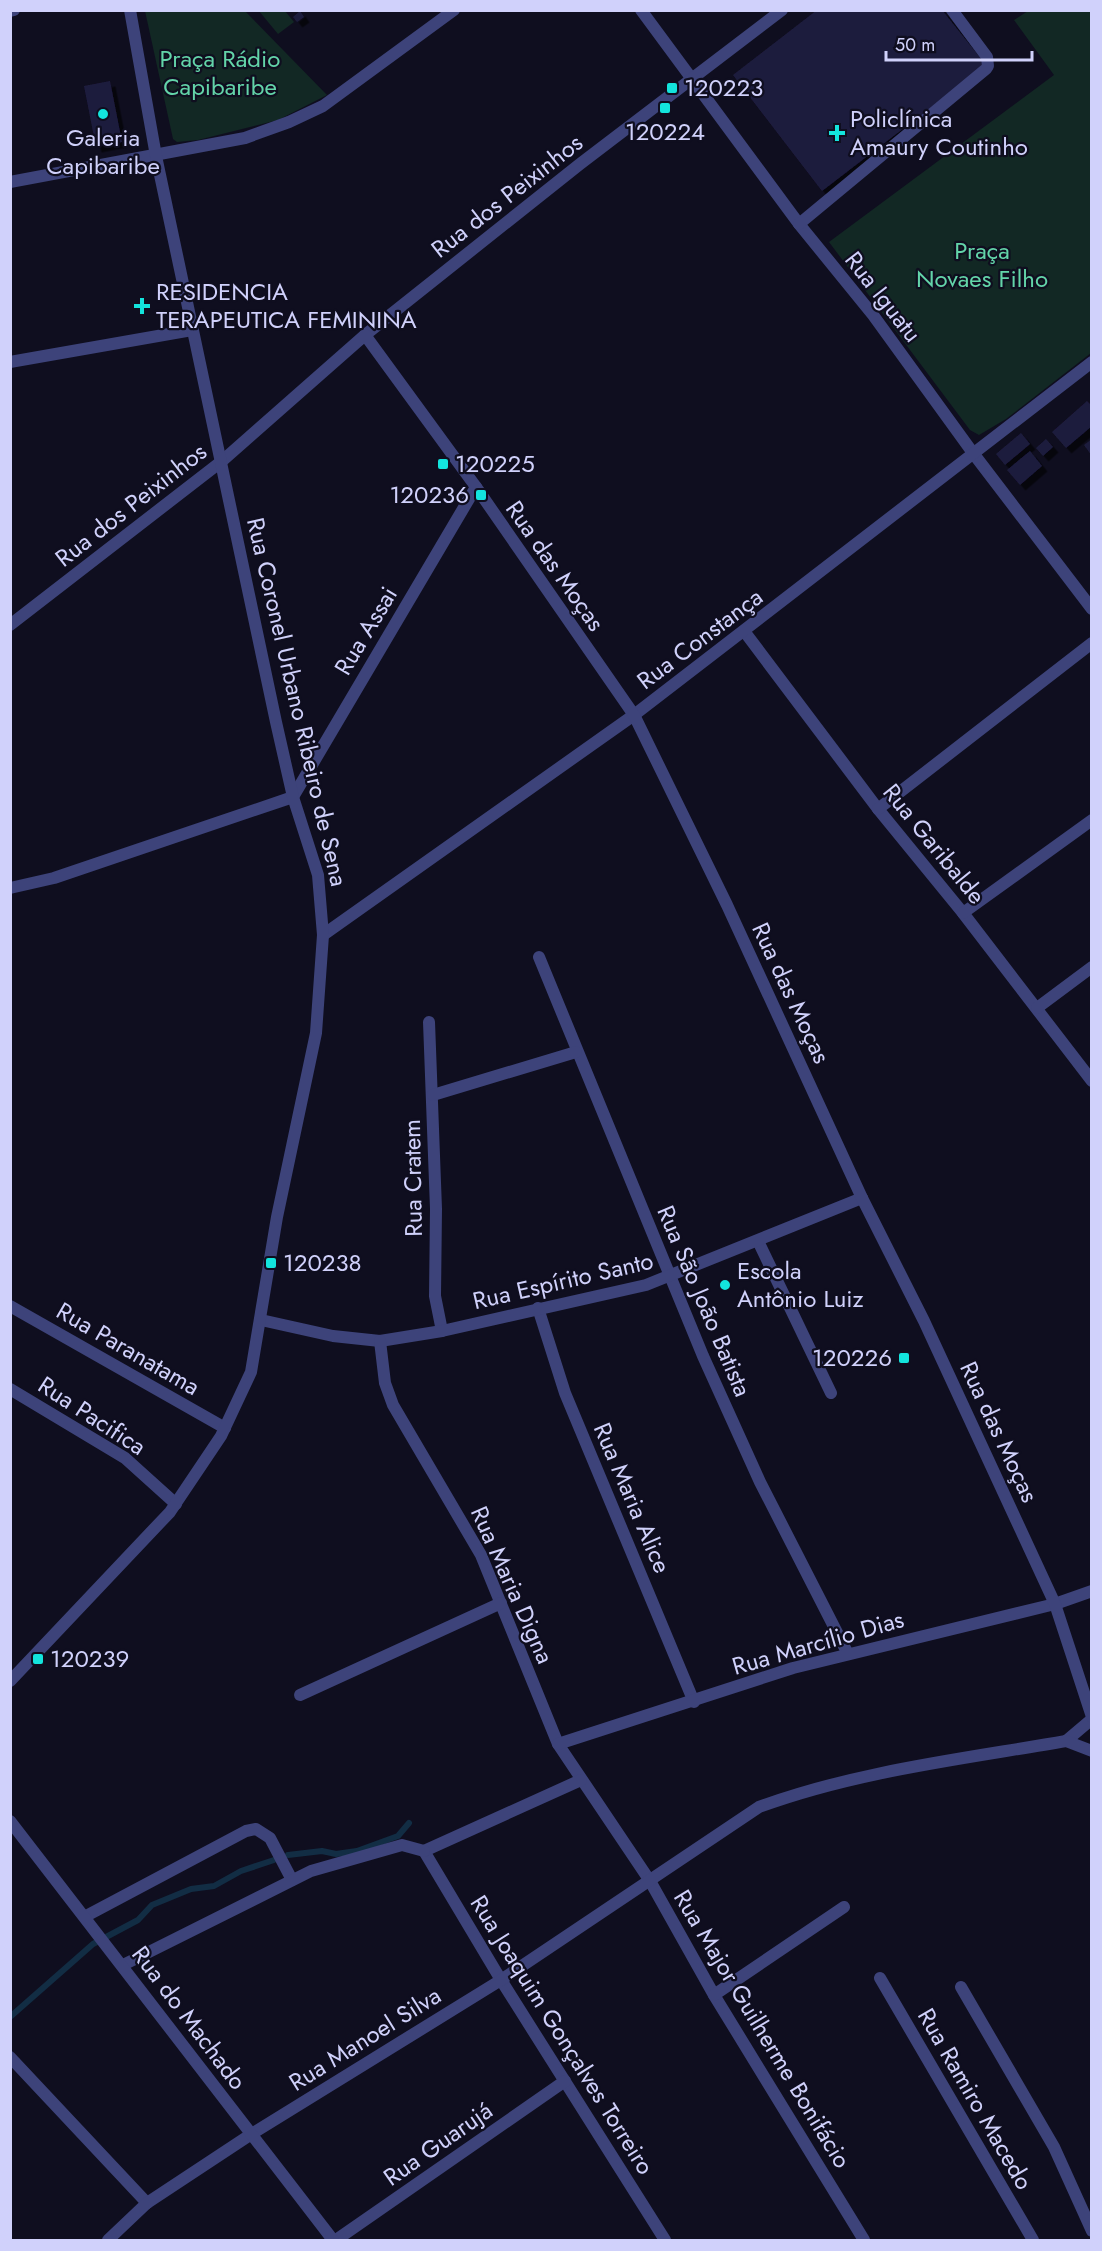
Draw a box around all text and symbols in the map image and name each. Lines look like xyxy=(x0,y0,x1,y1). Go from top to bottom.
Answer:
scale bar xyxy=(886,24,1032,62)
text: 50 m xyxy=(895,32,935,58)
park label: Praça Rádio Capibaribe xyxy=(160,41,280,104)
place label: 120223 xyxy=(684,70,763,105)
marker: 120223 xyxy=(665,81,679,95)
marker: 120224 xyxy=(658,101,672,115)
place label: Policlínica Amaury Coutinho xyxy=(850,101,1028,164)
marker: Galeria Capibaribe xyxy=(96,107,110,121)
place label: 120224 xyxy=(625,114,705,149)
place label: Galeria Capibaribe xyxy=(46,120,160,183)
marker: Policlínica Amaury Coutinho xyxy=(828,124,846,142)
street label: Rua dos Peixinhos xyxy=(424,125,590,266)
park label: Praça Novaes Filho xyxy=(916,233,1048,296)
street label: Rua Iguatu xyxy=(837,244,930,350)
place label: RESIDENCIA TERAPEUTICA FEMININA xyxy=(156,274,417,337)
marker: RESIDENCIA TERAPEUTICA FEMININA xyxy=(133,297,151,315)
street label: Rua dos Peixinhos xyxy=(48,434,214,575)
place label: 120225 xyxy=(455,446,535,481)
marker: 120225 xyxy=(436,457,450,471)
place label: 120236 xyxy=(390,477,469,512)
marker: 120236 xyxy=(474,488,488,502)
street label: Rua das Moças xyxy=(497,493,613,638)
street label: Rua Coronel Urbano Ribeiro de Sena xyxy=(238,514,357,890)
street label: Rua Assai xyxy=(325,580,406,682)
street label: Rua Constança xyxy=(629,580,770,698)
street label: Rua Garibalde xyxy=(875,776,994,912)
street label: Rua das Moças xyxy=(743,916,839,1069)
street label: Rua Cratem xyxy=(394,1119,431,1237)
street label: Rua São João Batista xyxy=(648,1200,761,1402)
street label: Rua Espírito Santo xyxy=(469,1243,657,1318)
place label: 120238 xyxy=(283,1245,362,1280)
place label: Escola Antônio Luiz xyxy=(737,1253,864,1316)
marker: 120238 xyxy=(264,1256,278,1270)
marker: Escola Antônio Luiz xyxy=(718,1278,732,1292)
street label: Rua Paranatama xyxy=(50,1293,206,1404)
place label: 120226 xyxy=(812,1340,892,1375)
marker: 120226 xyxy=(897,1351,911,1365)
street label: Rua das Moças xyxy=(951,1355,1047,1508)
street label: Rua Pacifica xyxy=(31,1368,153,1464)
street label: Rua Maria Alice xyxy=(585,1417,680,1578)
street label: Rua Maria Digna xyxy=(462,1500,563,1669)
street label: Rua Marcílio Dias xyxy=(728,1601,908,1684)
place label: 120239 xyxy=(50,1641,129,1676)
marker: 120239 xyxy=(31,1652,45,1666)
street label: Rua Major Guilherme Bonifácio xyxy=(665,1883,860,2175)
street label: Rua Joaquim Gonçalves Torreiro xyxy=(462,1888,663,2181)
street label: Rua do Machado xyxy=(124,1938,255,2097)
street label: Rua Manoel Silva xyxy=(282,1978,448,2099)
street label: Rua Ramiro Macedo xyxy=(909,2001,1042,2196)
street label: Rua Guarujá xyxy=(376,2093,499,2194)

